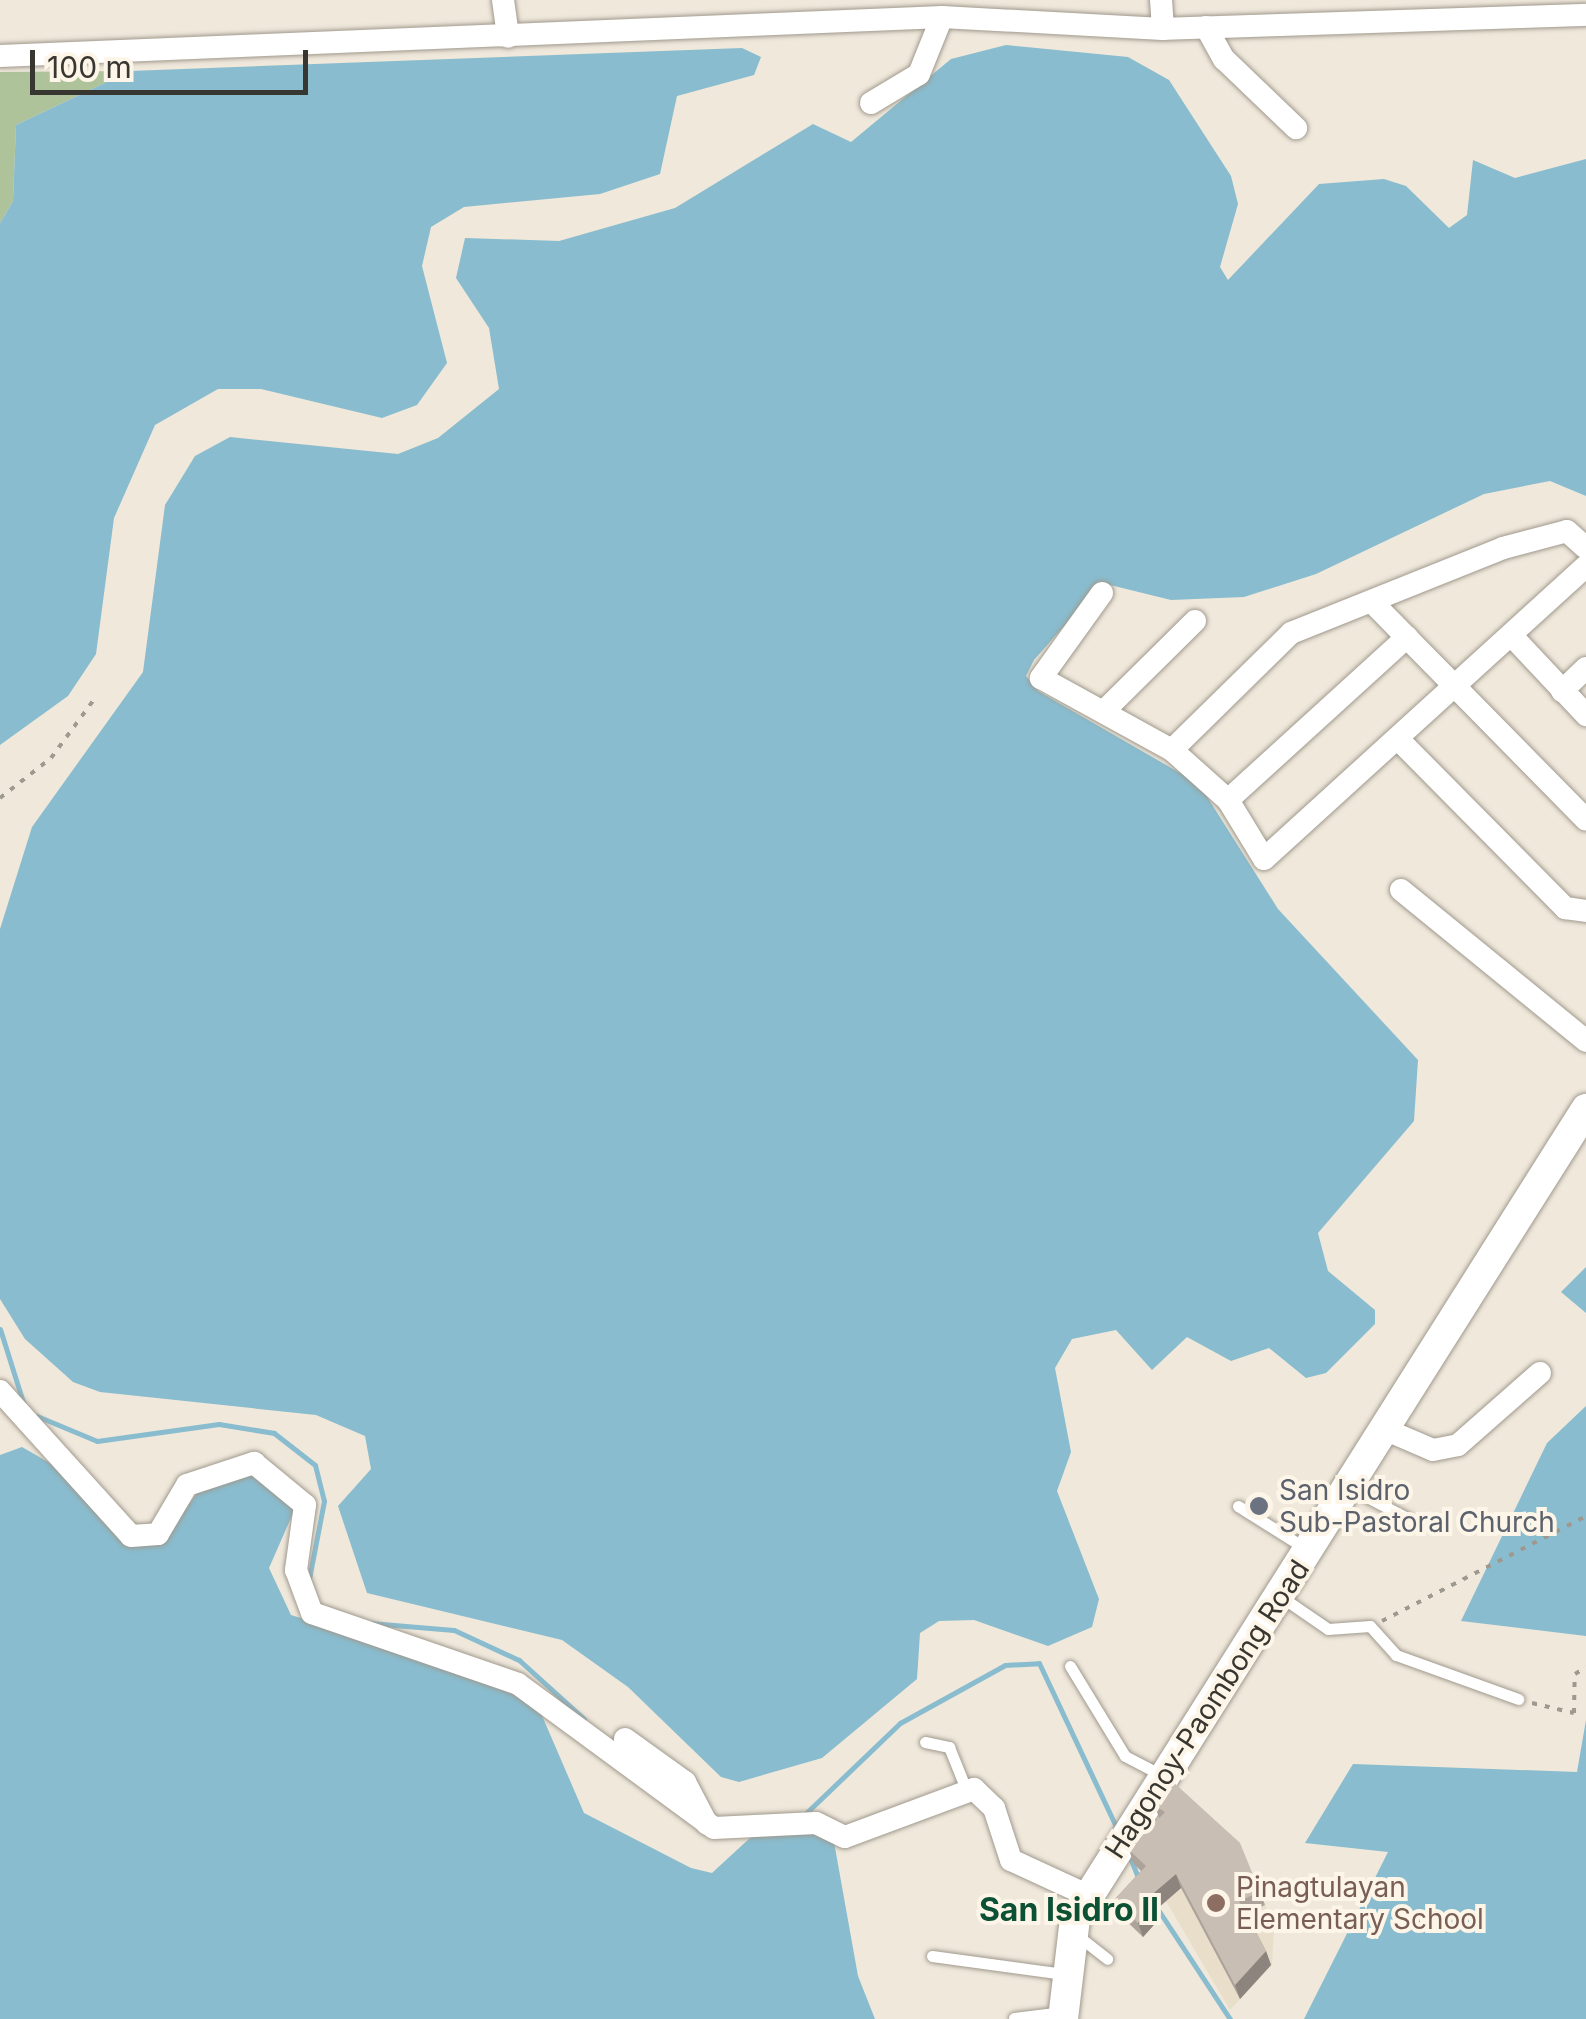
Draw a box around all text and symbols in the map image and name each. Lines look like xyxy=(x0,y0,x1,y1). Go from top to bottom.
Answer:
scale bar xyxy=(35,30,312,92)
text: 100 m xyxy=(47,49,132,85)
place label: San Isidro Sub-Pastoral Church xyxy=(1279,1473,1555,1539)
marker: San Isidro Sub-Pastoral Church xyxy=(1248,1495,1270,1517)
street label: Hagonoy-Paombong Road xyxy=(1098,1554,1316,1864)
place label: Pinagtulayan Elementary School xyxy=(1236,1870,1484,1936)
district label: San Isidro II xyxy=(979,1891,1159,1929)
marker: Pinagtulayan Elementary School xyxy=(1205,1892,1227,1914)

